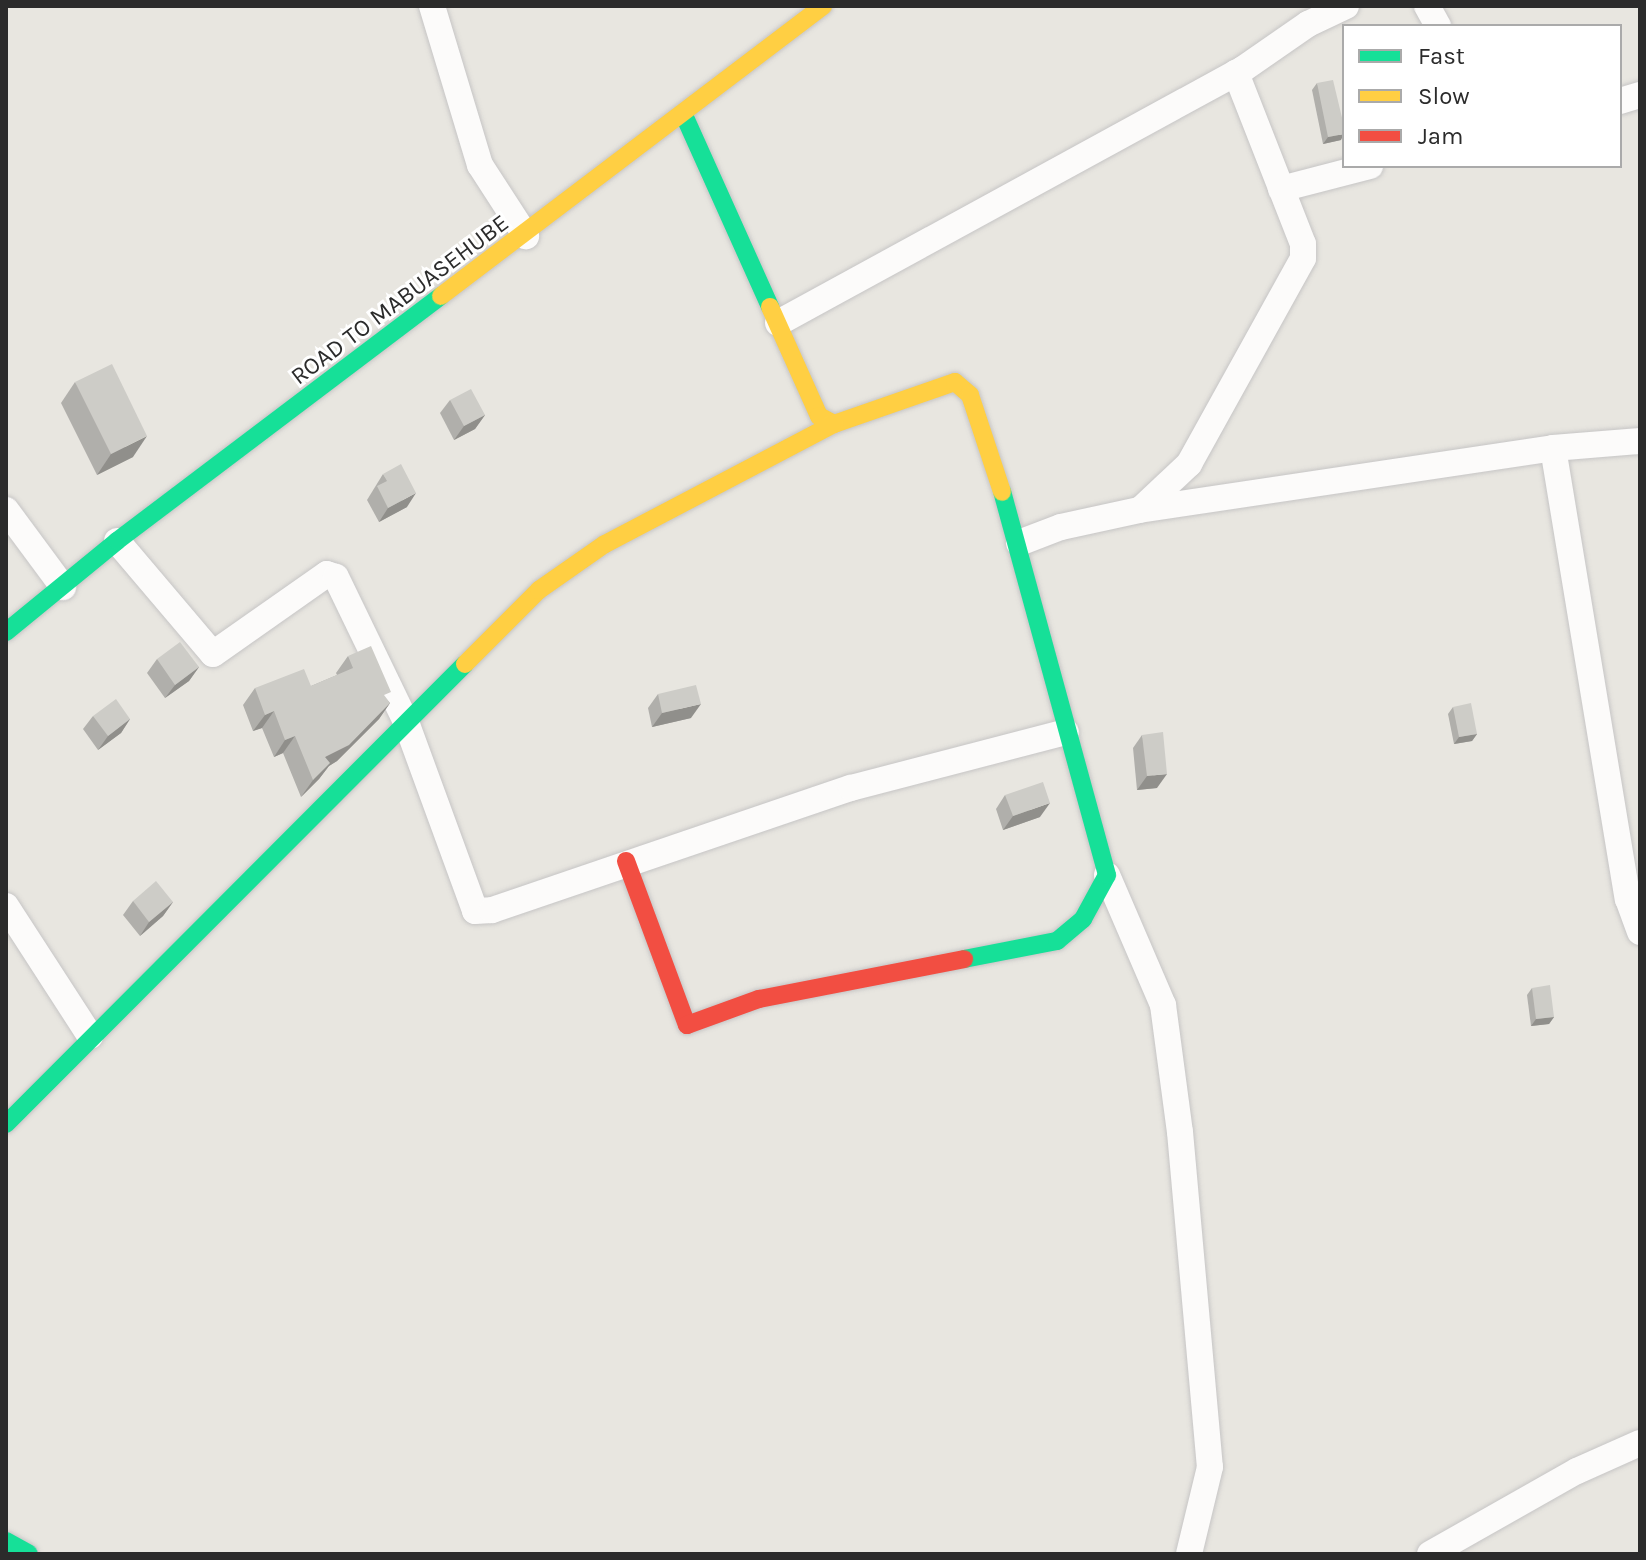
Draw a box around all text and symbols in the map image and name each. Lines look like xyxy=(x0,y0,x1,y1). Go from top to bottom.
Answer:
legend xyxy=(1342,24,1622,168)
text: Fast xyxy=(1418,42,1465,70)
text: Slow xyxy=(1418,82,1470,110)
text: Jam xyxy=(1418,122,1463,150)
street label: ROAD TO MABUASEHUBE xyxy=(285,209,515,391)

